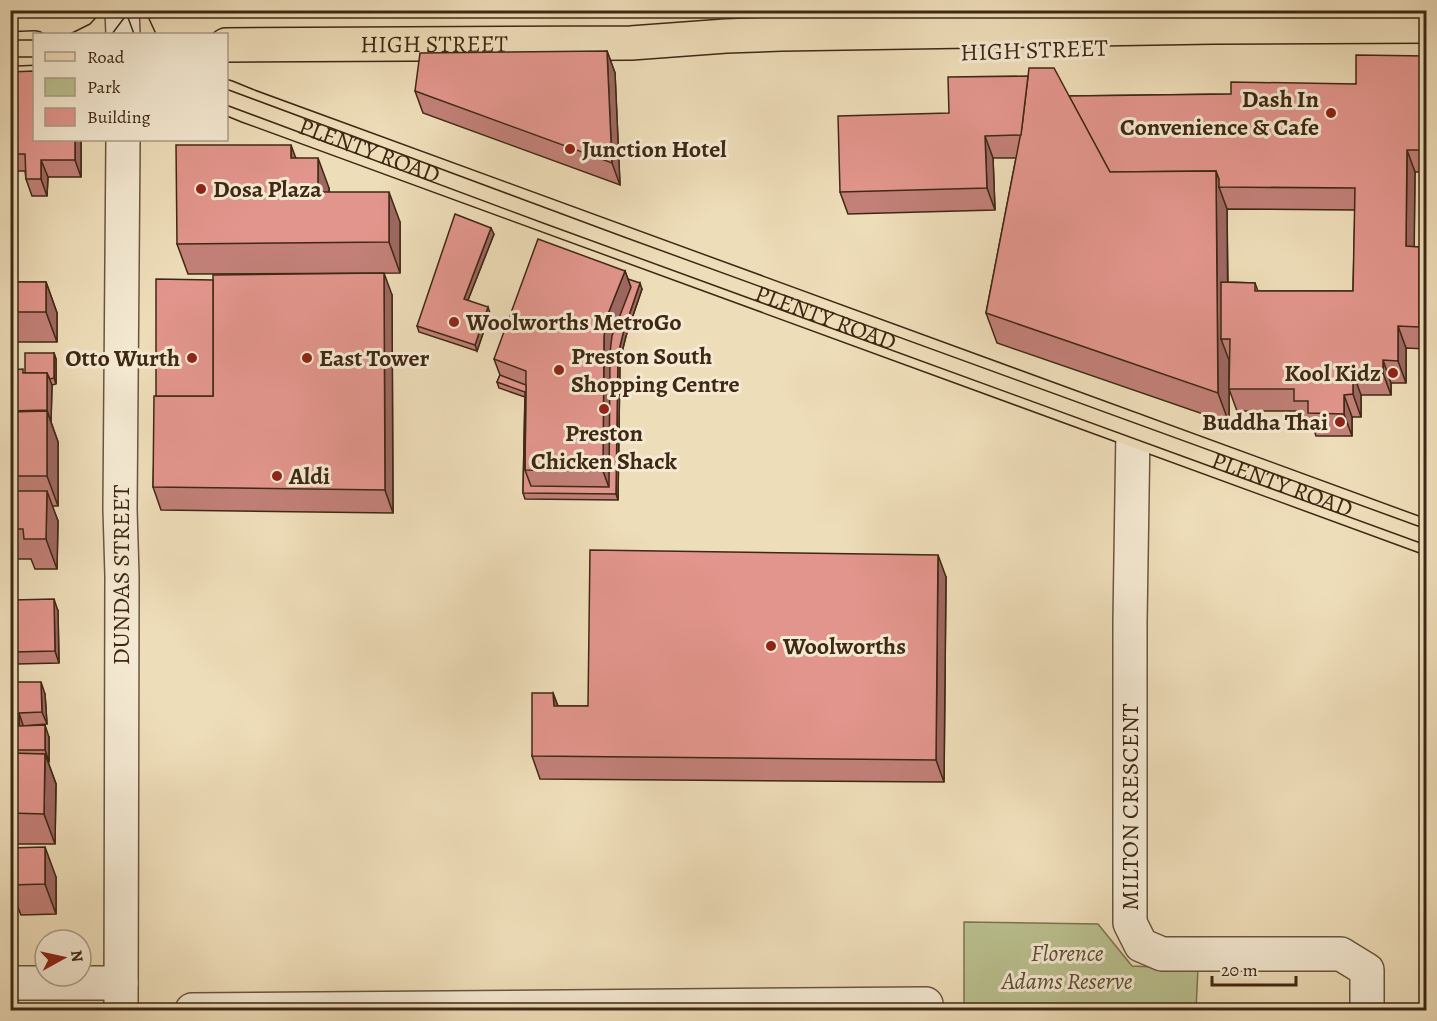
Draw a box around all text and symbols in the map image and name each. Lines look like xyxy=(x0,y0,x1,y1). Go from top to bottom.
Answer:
street label: HIGH STREET xyxy=(360,28,508,60)
street label: HIGH STREET xyxy=(960,31,1108,69)
legend xyxy=(33,33,228,141)
text: Road xyxy=(87,45,125,69)
text: Park xyxy=(87,75,121,99)
place label: Dash In Convenience & Cafe xyxy=(1120,83,1320,143)
text: Building xyxy=(87,105,151,129)
marker: Dash In Convenience & Cafe xyxy=(1324,106,1338,120)
street label: PLENTY ROAD xyxy=(294,110,445,191)
place label: Junction Hotel xyxy=(582,133,727,165)
marker: Junction Hotel xyxy=(563,142,577,156)
place label: Dosa Plaza xyxy=(213,173,322,205)
marker: Dosa Plaza xyxy=(194,182,208,196)
street label: PLENTY ROAD xyxy=(751,277,901,358)
place label: Woolworths MetroGo xyxy=(465,306,682,338)
marker: Woolworths MetroGo xyxy=(447,315,461,329)
place label: Preston South Shopping Centre xyxy=(571,340,740,400)
place label: Otto Wurth xyxy=(65,342,180,374)
place label: East Tower xyxy=(319,342,429,374)
marker: Otto Wurth xyxy=(185,351,199,365)
marker: East Tower xyxy=(300,351,314,365)
place label: Kool Kidz xyxy=(1284,357,1381,389)
marker: Preston South Shopping Centre xyxy=(552,363,566,377)
marker: Kool Kidz xyxy=(1386,366,1400,380)
marker: Preston Chicken Shack xyxy=(597,402,611,416)
place label: Buddha Thai xyxy=(1202,406,1328,438)
marker: Buddha Thai xyxy=(1333,415,1347,429)
place label: Preston Chicken Shack xyxy=(531,417,678,477)
street label: PLENTY ROAD xyxy=(1207,444,1357,525)
place label: Aldi xyxy=(288,460,330,492)
marker: Aldi xyxy=(270,469,284,483)
street label: DUNDAS STREET xyxy=(105,485,137,665)
place label: Woolworths xyxy=(782,630,906,662)
marker: Woolworths xyxy=(764,639,778,653)
street label: MILTON CRESCENT xyxy=(1114,703,1146,911)
north arrow xyxy=(33,928,93,988)
park label: Florence Adams Reserve xyxy=(1000,937,1133,997)
text: N xyxy=(65,949,89,964)
scale bar xyxy=(1212,949,1296,987)
text: 20 m xyxy=(1221,958,1258,982)

